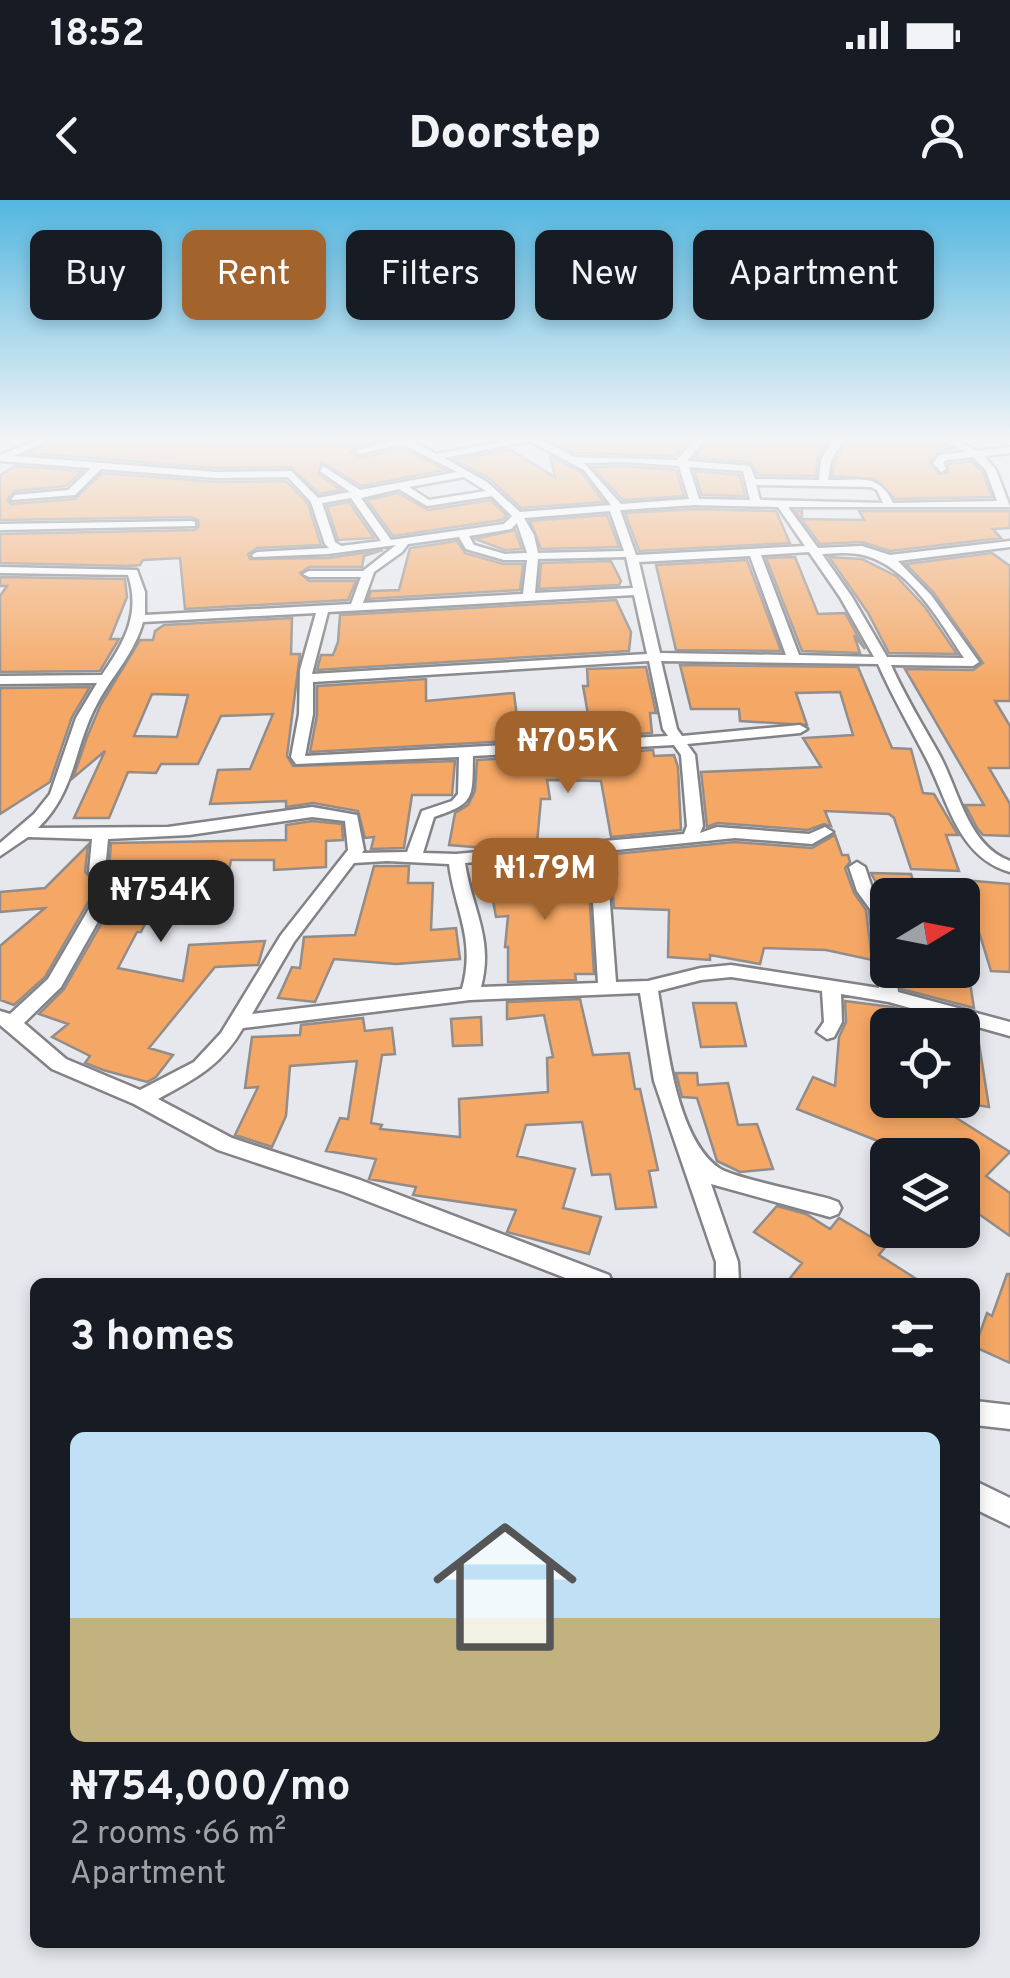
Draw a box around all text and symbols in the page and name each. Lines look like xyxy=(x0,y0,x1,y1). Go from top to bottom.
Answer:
text: 18:52 xyxy=(50,11,145,60)
text: Doorstep xyxy=(409,107,601,164)
icon: back xyxy=(40,108,95,163)
icon: person xyxy=(915,108,970,163)
chip: Buy xyxy=(30,230,162,320)
chip: Rent xyxy=(182,230,326,320)
chip: Filters xyxy=(346,230,515,320)
chip: New xyxy=(535,230,673,320)
chip: Apartment xyxy=(693,230,934,320)
pin: ₦705K xyxy=(498,711,638,796)
text: ₦705K xyxy=(517,723,619,763)
pin: ₦1.79M xyxy=(464,838,626,923)
text: ₦1.79M xyxy=(494,850,596,890)
pin: ₦754K xyxy=(91,860,231,945)
text: ₦754K xyxy=(110,872,212,912)
north arrow xyxy=(870,878,980,988)
map controls xyxy=(870,878,980,1248)
button: locate xyxy=(870,1008,980,1118)
button: layers xyxy=(870,1138,980,1248)
icon: filters xyxy=(885,1311,940,1366)
text: 3 homes xyxy=(70,1312,235,1365)
icon: home xyxy=(415,1497,595,1677)
text: ₦754,000/mo xyxy=(70,1762,350,1815)
text: 2 rooms · 66 m² xyxy=(70,1815,286,1855)
text: Apartment xyxy=(70,1855,226,1895)

